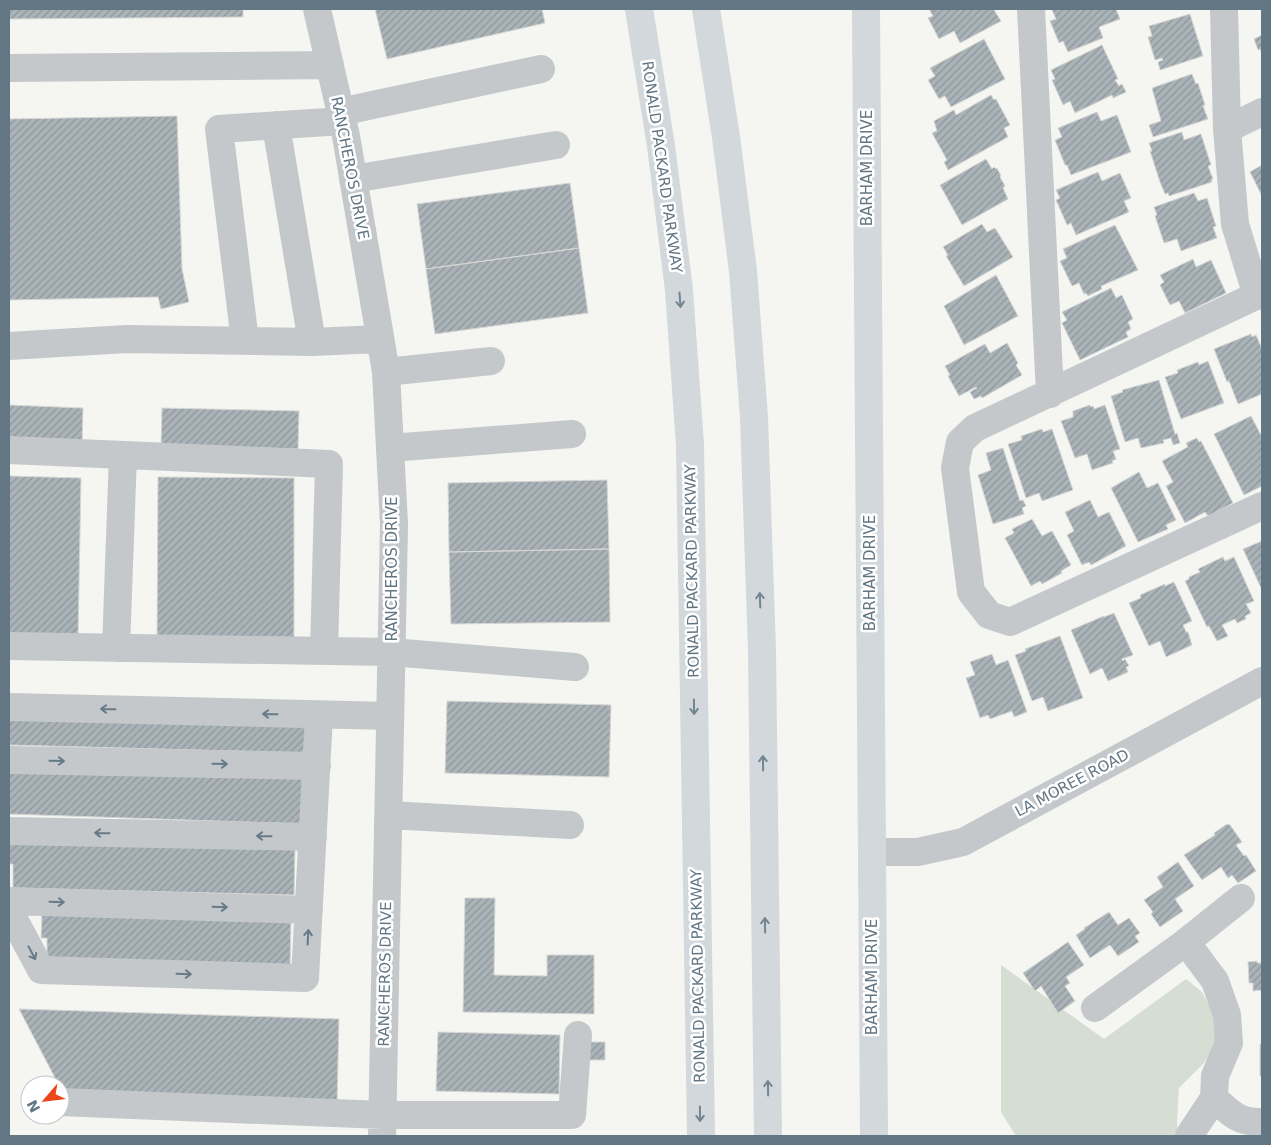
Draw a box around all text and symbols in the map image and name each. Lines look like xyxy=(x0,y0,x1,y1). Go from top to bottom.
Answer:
street label: RONALD PACKARD PARKWAY xyxy=(638,60,686,275)
street label: RANCHEROS DRIVE xyxy=(327,95,373,241)
street label: BARHAM DRIVE xyxy=(858,110,876,226)
one-way arrow xyxy=(675,291,684,307)
street label: RONALD PACKARD PARKWAY xyxy=(681,463,703,678)
street label: RANCHEROS DRIVE xyxy=(383,496,401,642)
street label: BARHAM DRIVE xyxy=(861,515,879,631)
one-way arrow xyxy=(756,592,765,608)
one-way arrow xyxy=(689,698,699,714)
one-way arrow xyxy=(100,705,116,714)
one-way arrow xyxy=(263,709,279,718)
street label: LA MOREE ROAD xyxy=(1012,745,1132,821)
one-way arrow xyxy=(758,755,768,771)
one-way arrow xyxy=(49,756,65,766)
one-way arrow xyxy=(212,760,228,769)
one-way arrow xyxy=(94,828,110,838)
one-way arrow xyxy=(256,831,272,841)
street label: RONALD PACKARD PARKWAY xyxy=(687,868,709,1083)
one-way arrow xyxy=(49,898,65,907)
street label: RANCHEROS DRIVE xyxy=(375,901,395,1047)
one-way arrow xyxy=(212,903,228,912)
one-way arrow xyxy=(760,917,770,934)
street label: BARHAM DRIVE xyxy=(863,919,881,1035)
one-way arrow xyxy=(303,929,312,945)
one-way arrow xyxy=(27,945,37,960)
one-way arrow xyxy=(176,969,192,979)
north arrow xyxy=(20,1075,70,1125)
one-way arrow xyxy=(763,1080,772,1096)
text: N xyxy=(24,1097,43,1115)
one-way arrow xyxy=(695,1106,705,1122)

